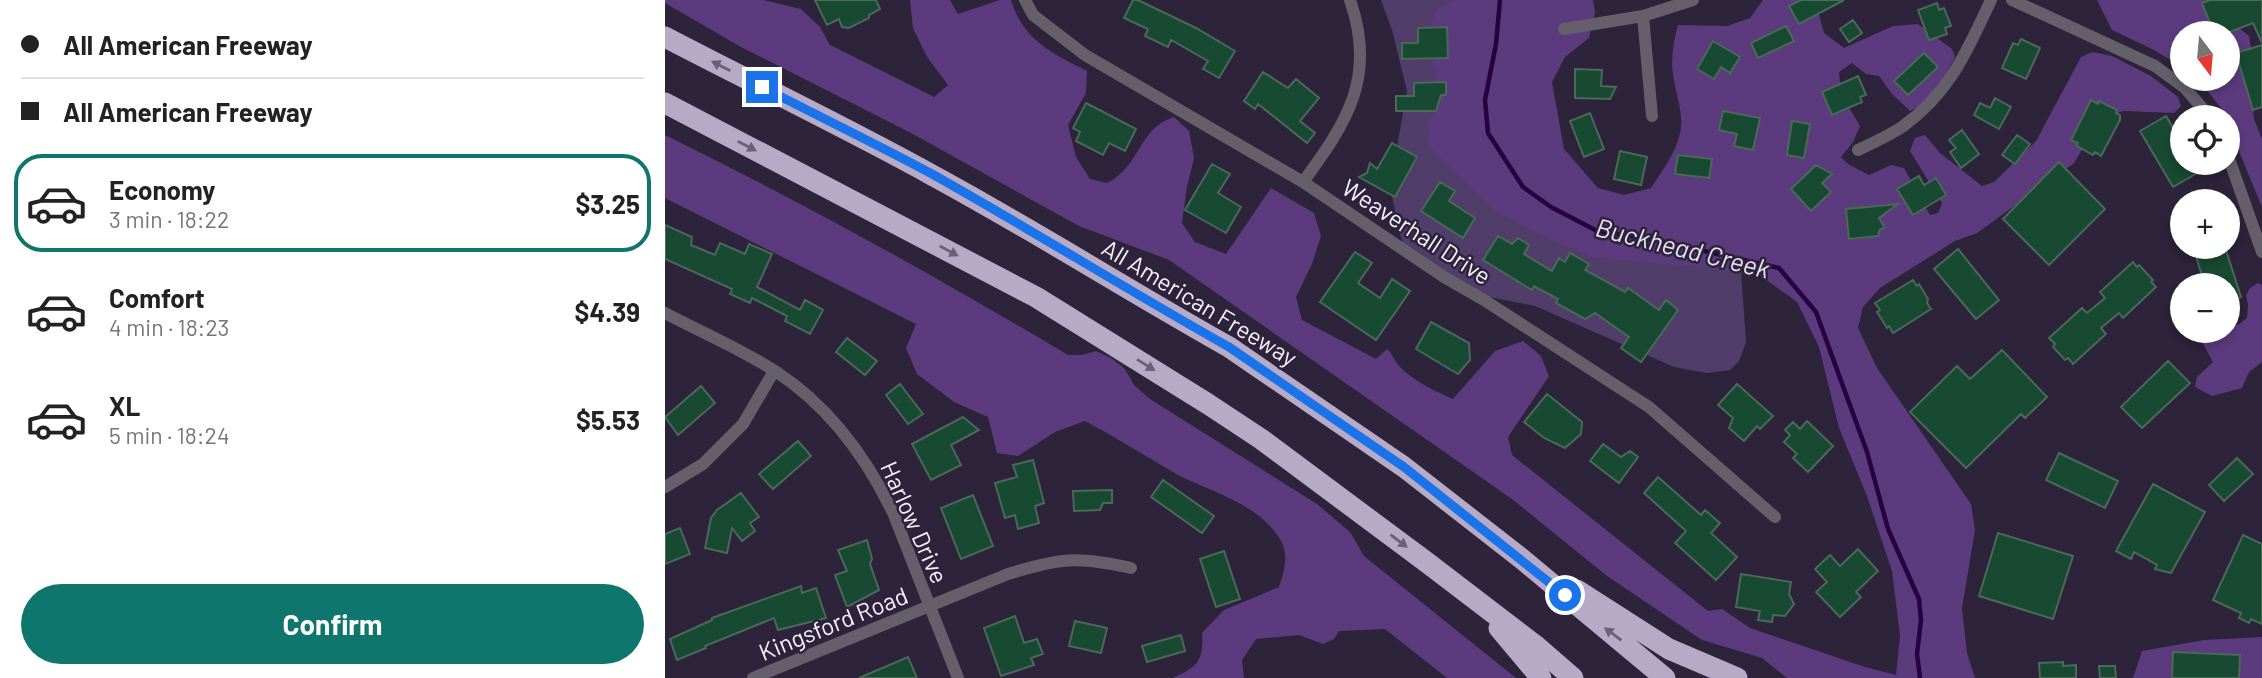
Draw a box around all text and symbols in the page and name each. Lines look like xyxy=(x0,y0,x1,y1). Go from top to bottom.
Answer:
north arrow xyxy=(2170,21,2240,91)
map controls xyxy=(2170,21,2240,343)
text: All American Freeway xyxy=(63,29,313,60)
one-way arrow xyxy=(711,61,731,72)
route end xyxy=(746,71,778,103)
text: All American Freeway xyxy=(63,96,313,127)
button: locate xyxy=(2170,105,2240,175)
one-way arrow xyxy=(737,141,757,152)
icon: car xyxy=(25,172,88,235)
street label: Weaverhall Drive xyxy=(1337,172,1497,290)
text: Economy xyxy=(109,174,215,205)
text: $3.25 xyxy=(575,188,640,219)
button: + xyxy=(2170,189,2240,259)
text: 3 min · 18:22 xyxy=(109,205,229,233)
water label: Buckhead Creek xyxy=(1593,210,1773,284)
street label: All American Freeway xyxy=(1097,232,1303,372)
one-way arrow xyxy=(939,246,959,257)
button: − xyxy=(2170,273,2240,343)
icon: car xyxy=(25,280,88,343)
text: Comfort xyxy=(109,282,205,313)
text: $4.39 xyxy=(575,296,640,327)
text: 4 min · 18:23 xyxy=(109,313,229,341)
one-way arrow xyxy=(1136,359,1155,372)
icon: car xyxy=(25,388,88,451)
text: XL xyxy=(109,390,140,421)
text: $5.53 xyxy=(576,404,640,435)
text: 5 min · 18:24 xyxy=(109,421,230,449)
street label: Harlow Drive xyxy=(875,457,955,587)
one-way arrow xyxy=(1390,534,1408,548)
route start xyxy=(1549,579,1581,611)
street label: Kingsford Road xyxy=(754,580,912,666)
button: Confirm xyxy=(21,584,644,664)
one-way arrow xyxy=(1604,627,1622,642)

